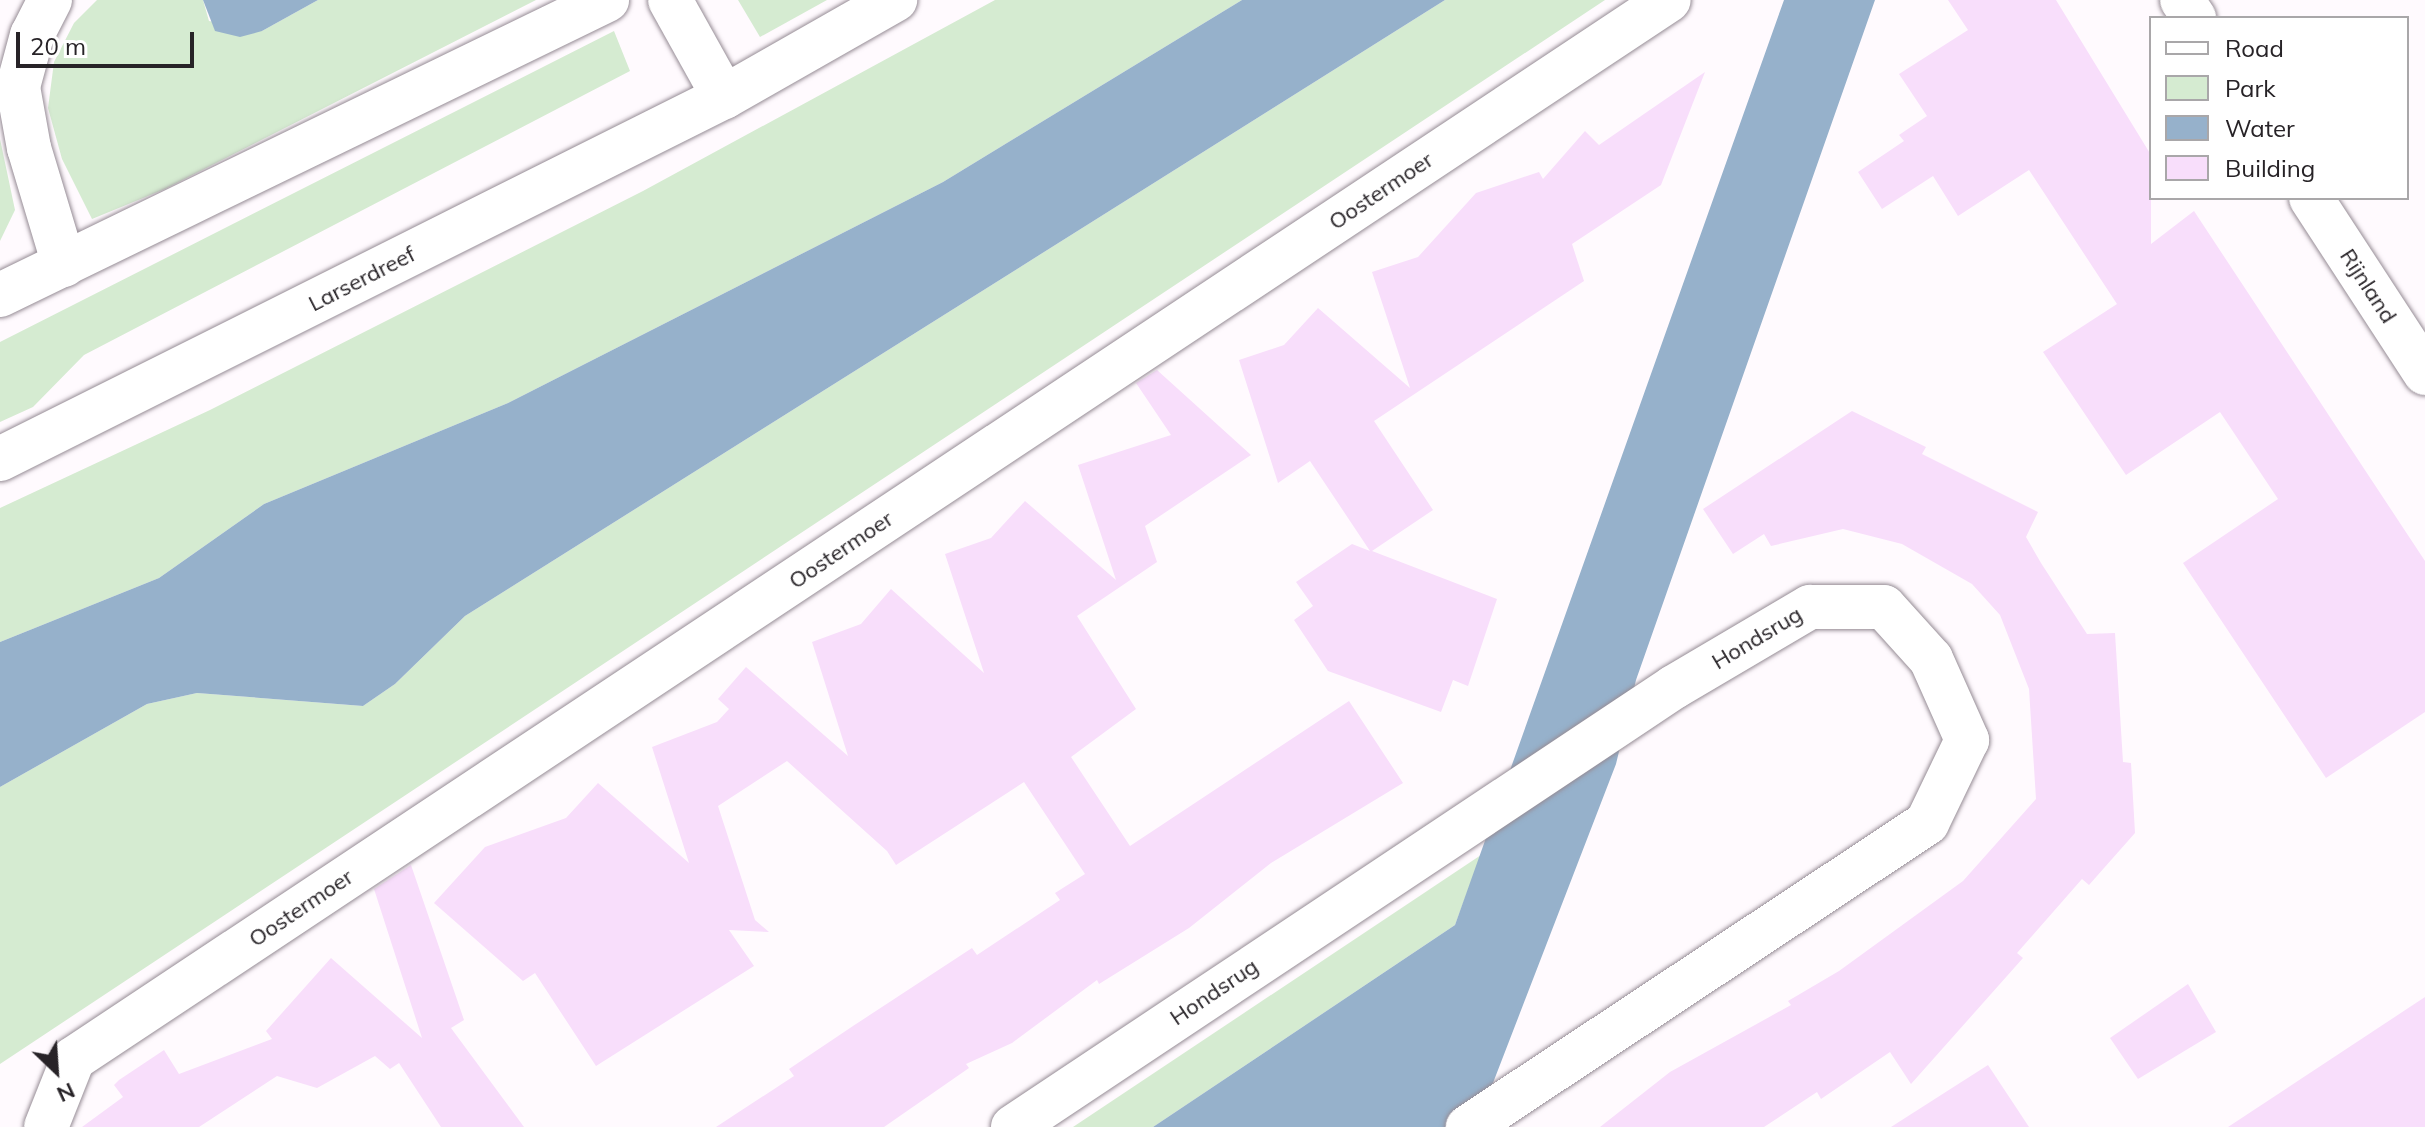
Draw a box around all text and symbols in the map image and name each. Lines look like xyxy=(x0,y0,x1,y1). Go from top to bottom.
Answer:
scale bar xyxy=(20,16,198,66)
legend xyxy=(2149,16,2409,200)
text: 20 m xyxy=(30,31,86,61)
text: Road xyxy=(2225,33,2284,63)
text: Park xyxy=(2225,73,2276,103)
text: Water xyxy=(2225,113,2295,143)
street label: Oostermoer xyxy=(1324,147,1438,235)
text: Building xyxy=(2225,153,2315,183)
street label: Larserdreef xyxy=(304,241,420,317)
street label: Rijnland xyxy=(2334,244,2402,328)
street label: Oostermoer xyxy=(784,506,898,594)
street label: Hondsrug xyxy=(1707,601,1807,675)
street label: Oostermoer xyxy=(244,864,358,952)
street label: Hondsrug xyxy=(1165,953,1263,1031)
north arrow xyxy=(16,1031,96,1111)
text: N xyxy=(53,1077,80,1109)

